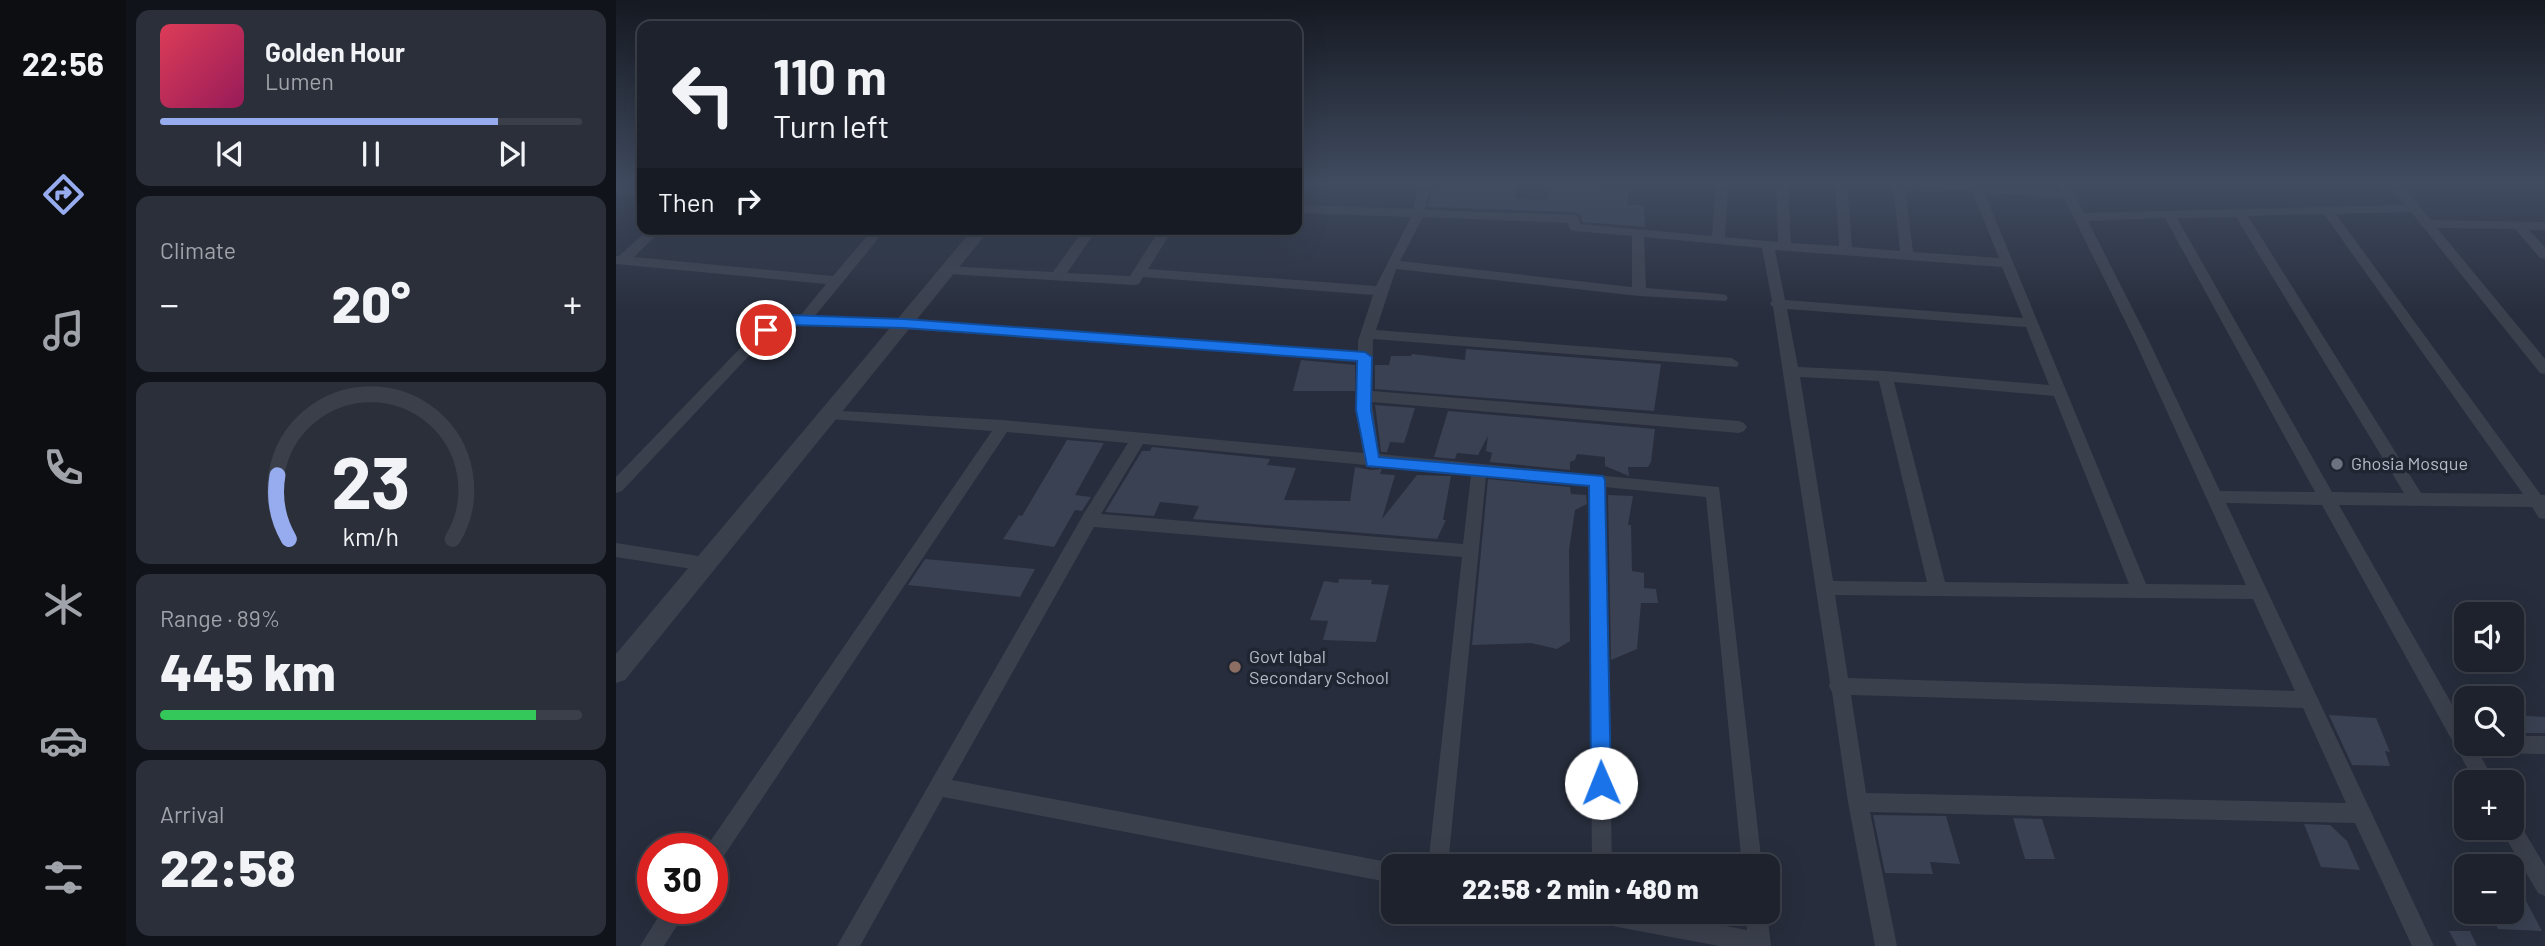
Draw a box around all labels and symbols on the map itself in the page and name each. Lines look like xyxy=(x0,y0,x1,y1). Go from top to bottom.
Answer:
pin xyxy=(736,300,796,360)
place label: Ghosia Mosque xyxy=(2351,452,2468,474)
marker: Ghosia Mosque xyxy=(2329,456,2345,472)
place label: Govt Iqbal Secondary School xyxy=(1249,645,1389,688)
marker: Govt Iqbal Secondary School xyxy=(1227,659,1243,675)
position arrow xyxy=(1564,746,1638,820)
speed limit sign: 30 xyxy=(637,833,728,924)

